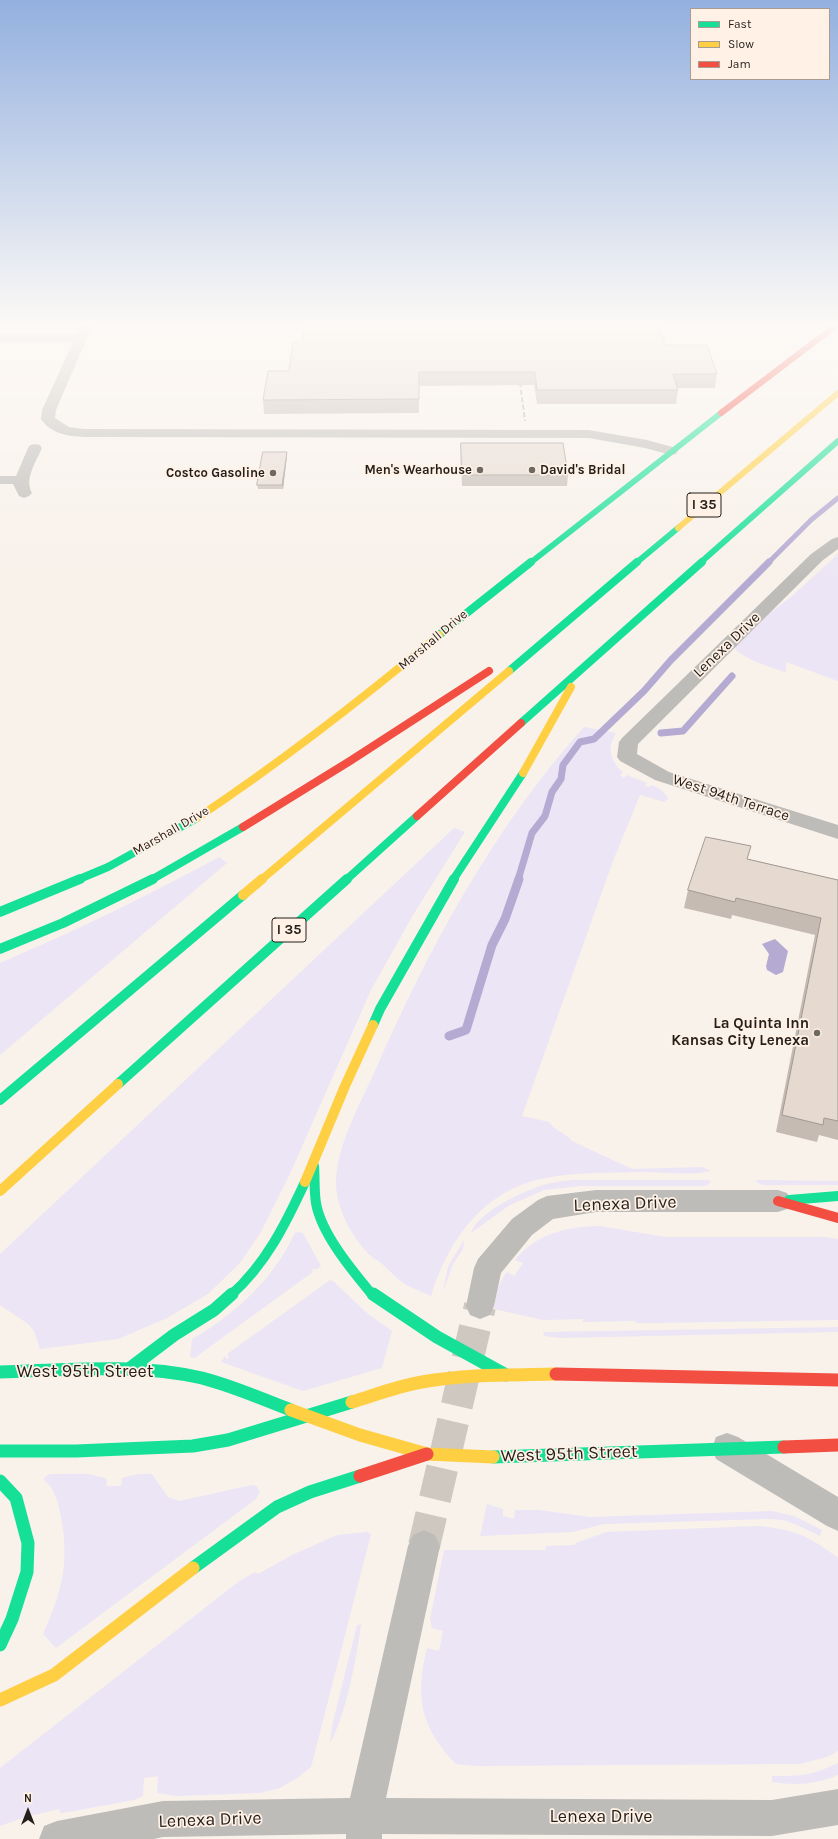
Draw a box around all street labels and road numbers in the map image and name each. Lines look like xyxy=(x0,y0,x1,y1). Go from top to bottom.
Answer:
road number: I 35 xyxy=(687,493,721,517)
street label: Marshall Drive xyxy=(395,607,471,673)
street label: Lenexa Drive xyxy=(690,609,764,681)
street label: West 94th Terrace xyxy=(670,771,792,825)
street label: Marshall Drive xyxy=(130,803,212,859)
road number: I 35 xyxy=(272,918,306,942)
street label: Lenexa Drive xyxy=(573,1191,677,1217)
street label: West 95th Street xyxy=(16,1361,154,1383)
street label: West 95th Street xyxy=(500,1441,638,1467)
street label: Lenexa Drive xyxy=(549,1806,653,1828)
street label: Lenexa Drive xyxy=(158,1807,262,1833)

